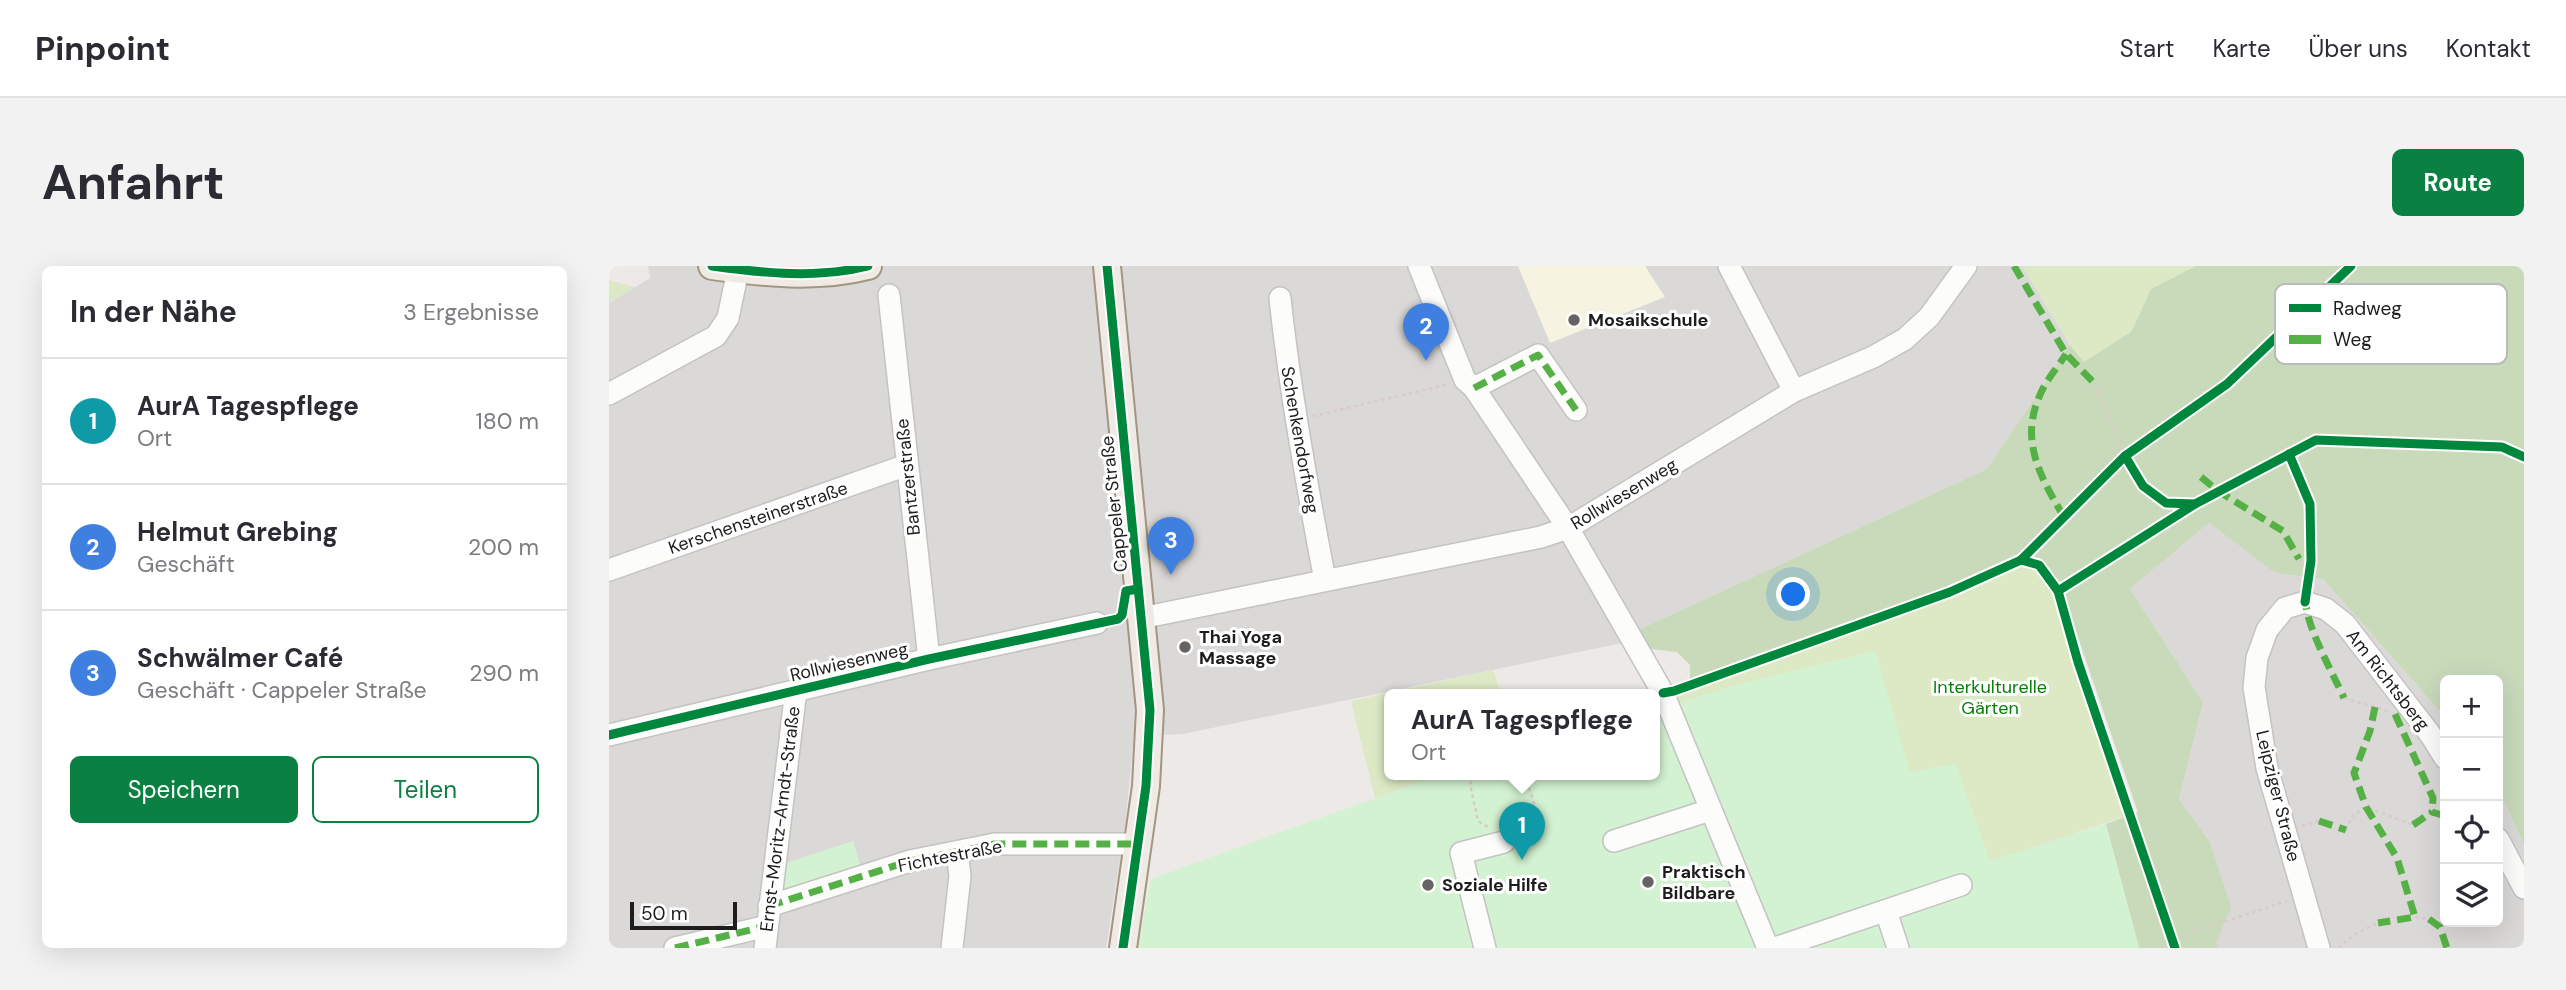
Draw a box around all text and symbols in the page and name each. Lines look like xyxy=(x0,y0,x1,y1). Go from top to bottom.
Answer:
text: Pinpoint xyxy=(35,27,170,70)
text: Start xyxy=(2120,33,2174,64)
text: Karte xyxy=(2212,33,2271,64)
text: Über uns xyxy=(2309,33,2408,64)
text: Kontakt xyxy=(2446,33,2531,64)
button: Route xyxy=(2392,149,2524,216)
text: Anfahrt xyxy=(42,150,224,214)
legend xyxy=(2275,284,2507,364)
text: In der Nähe xyxy=(70,292,237,331)
text: Radweg xyxy=(2333,296,2402,321)
text: 3 Ergebnisse xyxy=(403,297,539,327)
pin: 2 xyxy=(1403,303,1449,361)
place label: Mosaikschule xyxy=(1588,308,1708,332)
marker: Mosaikschule xyxy=(1566,312,1582,328)
text: Weg xyxy=(2333,327,2372,352)
street label: Schenkendorfweg xyxy=(1275,365,1325,515)
text: AurA Tagespflege xyxy=(137,389,359,423)
text: 1 xyxy=(89,406,97,436)
text: 180 m xyxy=(475,406,539,436)
street label: Bantzerstraße xyxy=(890,417,926,537)
text: Ort xyxy=(137,423,172,453)
street label: Cappeler Straße xyxy=(1095,435,1133,573)
street label: Rollwiesenweg xyxy=(1566,453,1682,535)
street label: Kerschensteinerstraße xyxy=(665,476,851,560)
text: Helmut Grebing xyxy=(137,515,338,549)
pin: 3 xyxy=(1148,517,1194,575)
text: 2 xyxy=(86,532,100,562)
text: 200 m xyxy=(468,532,539,562)
text: Geschäft xyxy=(137,549,235,579)
your location xyxy=(1776,577,1810,611)
street label: Am Richtsberg xyxy=(2341,624,2435,736)
place label: Thai Yoga Massage xyxy=(1199,625,1282,670)
street label: Rollwiesenweg xyxy=(788,637,910,687)
marker: Thai Yoga Massage xyxy=(1177,639,1193,655)
text: Schwälmer Café xyxy=(137,641,343,675)
text: 3 xyxy=(86,658,100,688)
text: 290 m xyxy=(469,658,539,688)
text: Geschäft · Cappeler Straße xyxy=(137,675,427,705)
park label: Interkulturelle Gärten xyxy=(1933,675,2047,720)
map controls xyxy=(2440,675,2503,927)
button: + xyxy=(2440,675,2503,738)
popup xyxy=(1384,689,1660,780)
text: AurA Tagespflege xyxy=(1411,703,1633,737)
street label: Ernst-Moritz-Arndt-Straße xyxy=(754,705,806,933)
street label: Leipziger Straße xyxy=(2250,728,2306,864)
text: Ort xyxy=(1411,737,1446,767)
button: − xyxy=(2440,738,2503,801)
button: Speichern xyxy=(70,756,298,823)
button: Teilen xyxy=(312,756,539,823)
button: locate xyxy=(2440,801,2503,864)
pin: 1 xyxy=(1499,802,1545,860)
street label: Fichtestraße xyxy=(896,834,1004,878)
place label: Praktisch Bildbare xyxy=(1662,860,1746,905)
button: layers xyxy=(2440,864,2503,927)
place label: Soziale Hilfe xyxy=(1442,873,1548,897)
marker: Praktisch Bildbare xyxy=(1640,874,1656,890)
marker: Soziale Hilfe xyxy=(1420,877,1436,893)
scale bar xyxy=(630,899,737,931)
text: 50 m xyxy=(641,901,688,926)

